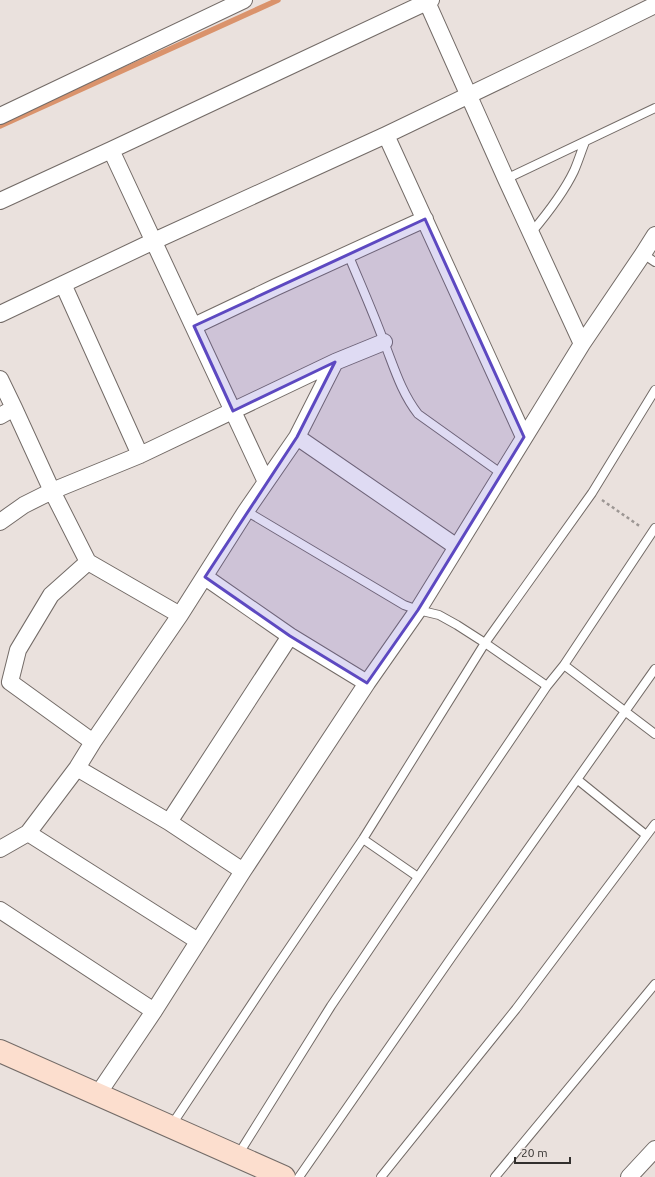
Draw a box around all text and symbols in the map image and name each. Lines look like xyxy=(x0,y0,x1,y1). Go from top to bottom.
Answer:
scale bar xyxy=(515,1139,570,1165)
text: 20 m xyxy=(521,1146,548,1159)

